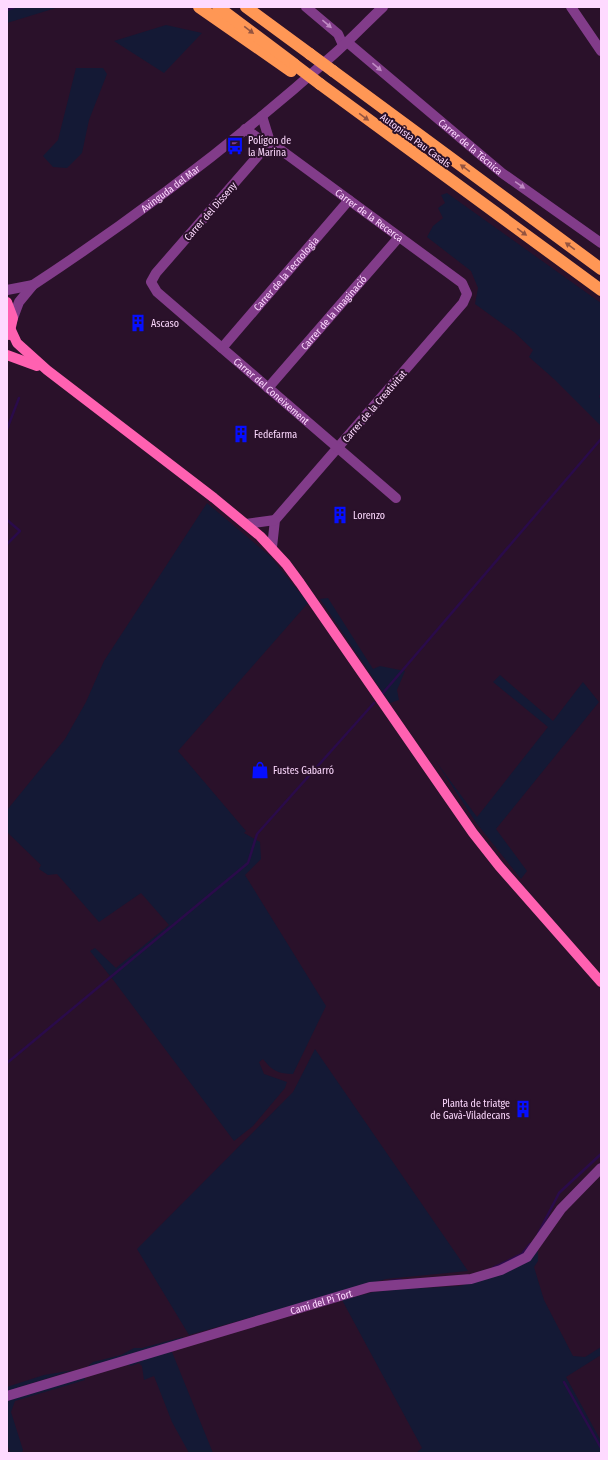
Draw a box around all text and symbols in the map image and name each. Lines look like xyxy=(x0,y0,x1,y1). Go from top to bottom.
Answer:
one-way arrow xyxy=(322,20,333,29)
one-way arrow xyxy=(244,26,254,34)
one-way arrow xyxy=(371,62,382,71)
street label: Autopista Pau Casals xyxy=(378,111,453,170)
one-way arrow xyxy=(359,113,369,121)
street label: Carrer de la Tècnica xyxy=(436,117,505,178)
place label: Polígon de la Marina xyxy=(248,134,291,159)
bus stop icon: Polígon de la Marina xyxy=(225,136,245,156)
street label: Avinguda del Mar xyxy=(139,163,203,215)
one-way arrow xyxy=(460,165,470,173)
street label: Carrer del Disseny xyxy=(182,179,240,244)
one-way arrow xyxy=(515,181,525,189)
street label: Carrer de la Recerca xyxy=(332,187,405,245)
one-way arrow xyxy=(517,228,527,236)
street label: Carrer de la Tecnologia xyxy=(251,235,322,314)
one-way arrow xyxy=(564,242,575,250)
street label: Carrer de la Imaginació xyxy=(299,273,370,353)
building icon: Ascaso xyxy=(128,313,148,333)
place label: Ascaso xyxy=(151,318,179,330)
street label: Carrer del Coneixement xyxy=(231,356,312,428)
street label: Carrer de la Creativitat xyxy=(340,368,410,445)
building icon: Fedefarma xyxy=(231,424,251,444)
place label: Fedefarma xyxy=(254,429,297,441)
building icon: Lorenzo xyxy=(330,505,350,525)
place label: Lorenzo xyxy=(353,510,385,522)
shop icon: Fustes Gabarró xyxy=(250,760,270,780)
place label: Fustes Gabarró xyxy=(273,765,334,777)
place label: Planta de triatge de Gavà-Viladecans xyxy=(430,1098,510,1122)
building icon: Planta de triatge de Gavà-Viladecans xyxy=(513,1099,533,1119)
street label: Camí del Pi Tort xyxy=(289,1287,355,1318)

